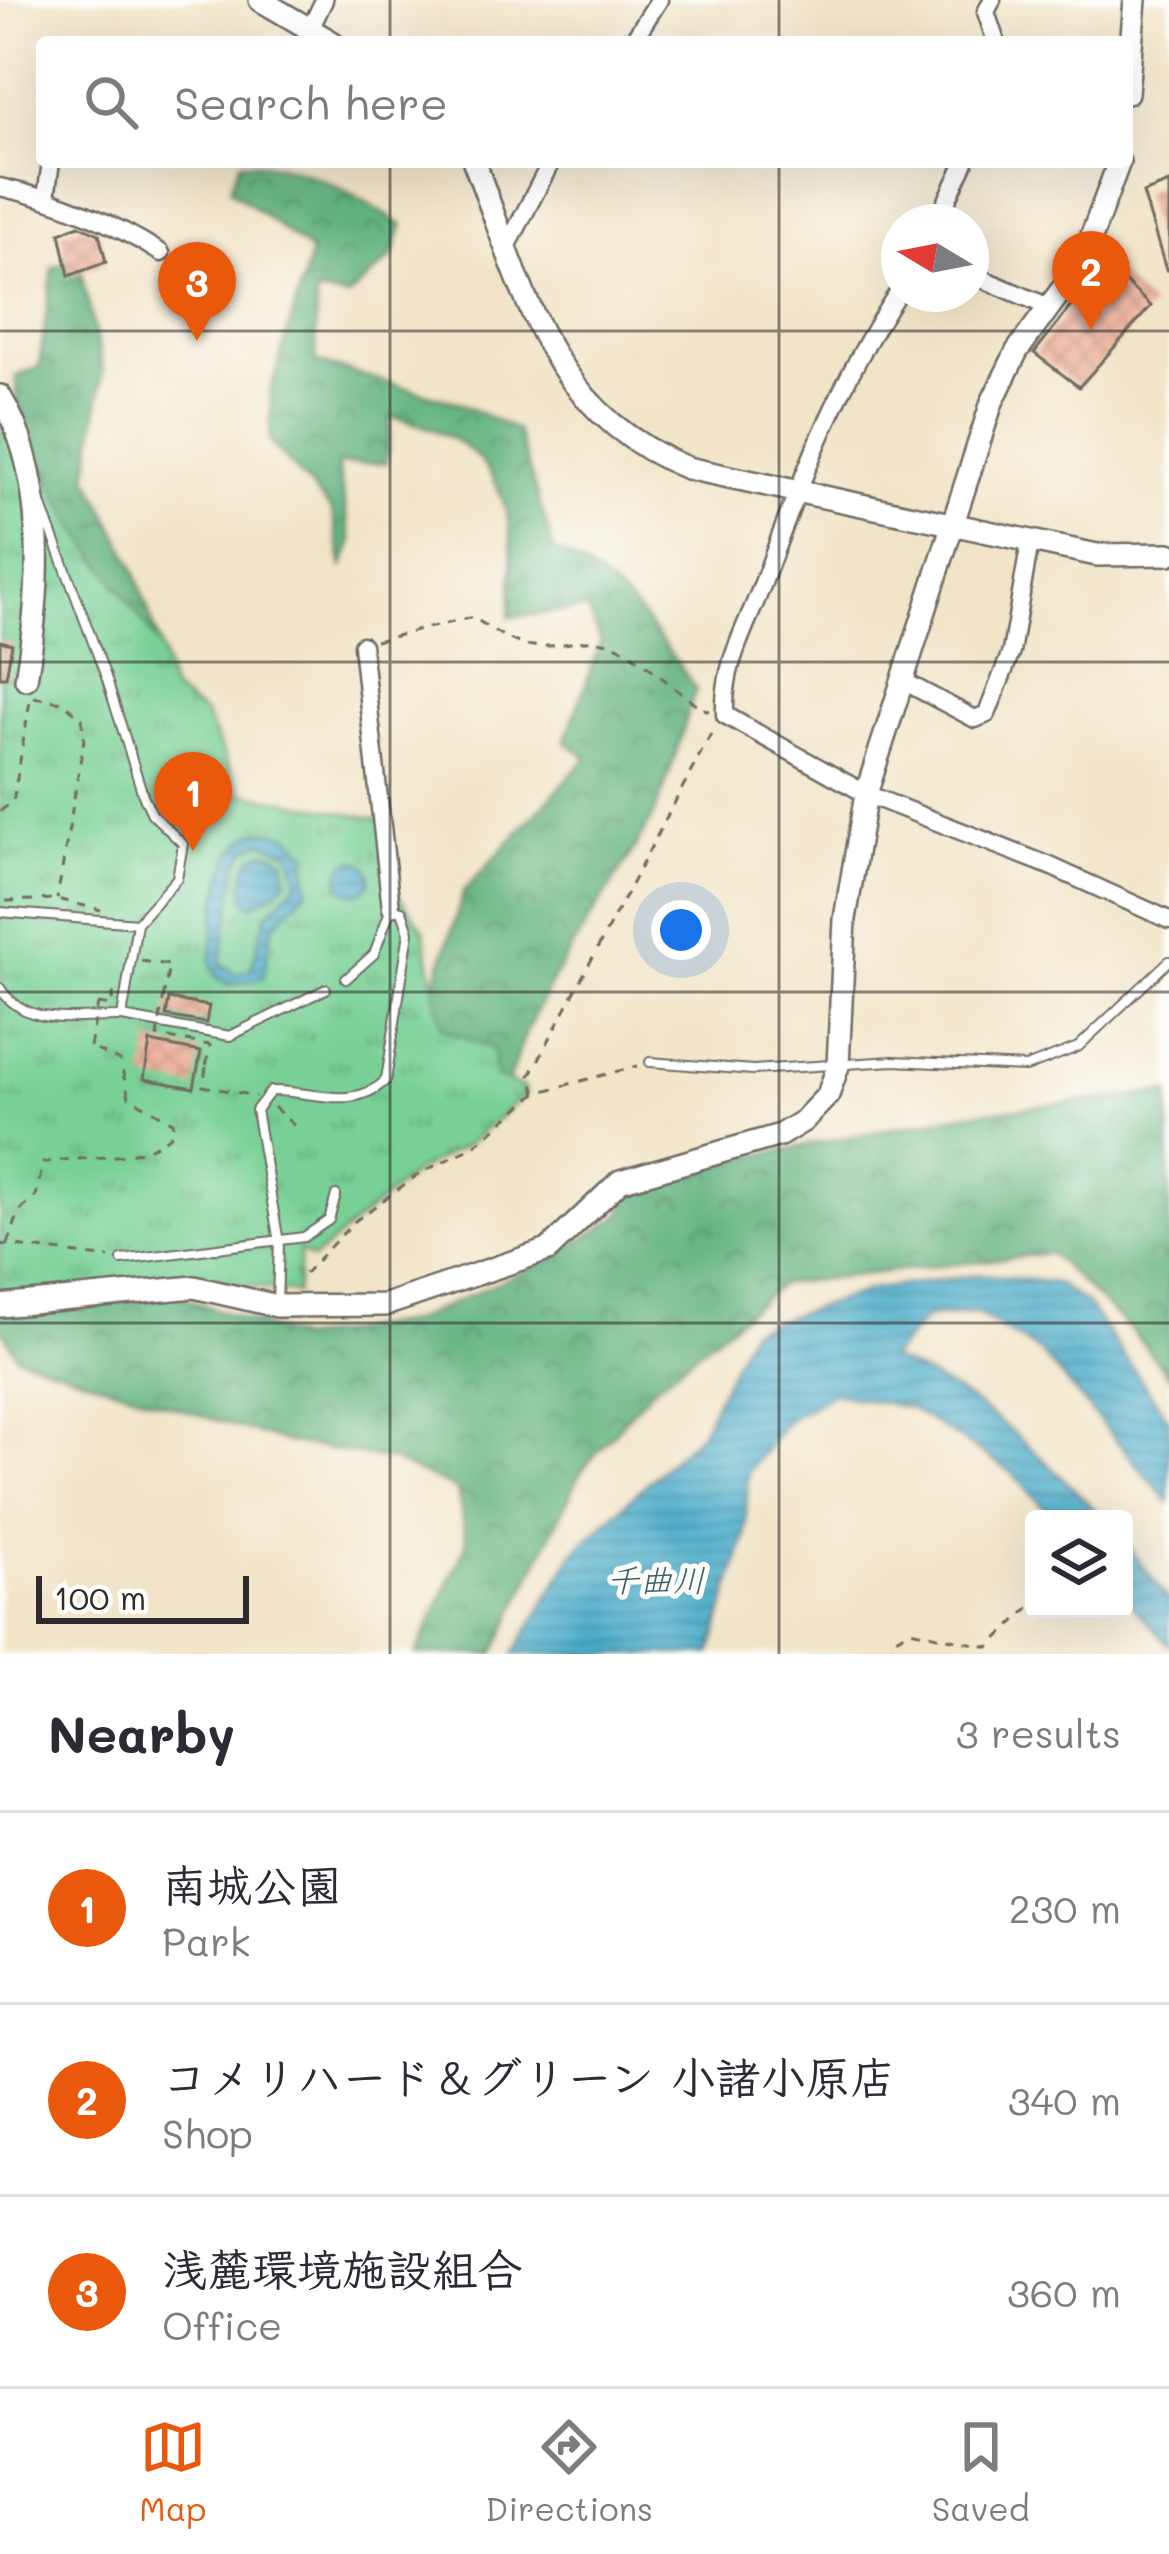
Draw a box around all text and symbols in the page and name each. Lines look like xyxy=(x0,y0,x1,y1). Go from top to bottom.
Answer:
search box xyxy=(36,36,1133,168)
icon: search xyxy=(78,69,144,135)
text: Search here xyxy=(174,73,448,131)
north arrow xyxy=(881,204,989,312)
pin: 2 xyxy=(1052,231,1130,330)
pin: 3 xyxy=(158,242,236,341)
pin: 1 xyxy=(154,752,232,851)
your location xyxy=(651,900,711,960)
map controls xyxy=(1025,1510,1133,1618)
button: layers xyxy=(1025,1510,1133,1618)
water label: 千曲川 xyxy=(607,1557,706,1600)
scale bar xyxy=(36,1570,249,1623)
text: 100 m xyxy=(54,1575,146,1618)
text: Nearby xyxy=(48,1699,235,1766)
text: 3 results xyxy=(956,1707,1121,1758)
text: 南城公園 xyxy=(162,1855,342,1913)
text: 1 xyxy=(78,1882,96,1933)
text: 230 m xyxy=(1009,1882,1121,1933)
text: Park xyxy=(162,1915,250,1966)
text: コメリハード＆グリーン 小諸小原店 xyxy=(162,2047,896,2105)
text: 2 xyxy=(76,2074,98,2125)
text: 340 m xyxy=(1008,2074,1121,2125)
text: Shop xyxy=(162,2107,253,2158)
text: 浅麓環境施設組合 xyxy=(162,2239,522,2297)
text: 3 xyxy=(75,2266,99,2317)
text: 360 m xyxy=(1007,2266,1121,2317)
text: Office xyxy=(162,2299,282,2350)
tab: Map xyxy=(139,2414,207,2529)
tab: Directions xyxy=(485,2414,653,2529)
tab: Saved xyxy=(932,2414,1030,2529)

